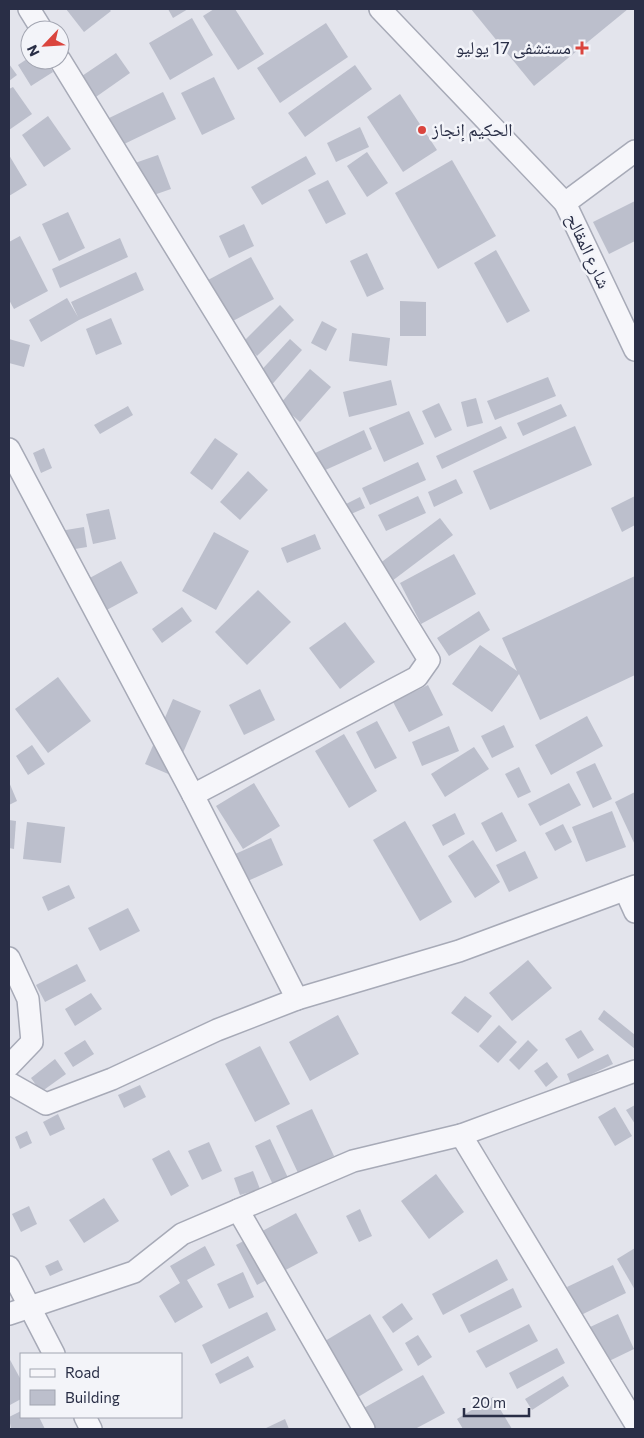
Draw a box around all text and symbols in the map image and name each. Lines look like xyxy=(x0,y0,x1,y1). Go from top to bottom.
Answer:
north arrow xyxy=(20,20,70,70)
place label: مستشفى 17 يوليو xyxy=(456,36,571,59)
marker: مستشفى 17 يوليو xyxy=(575,41,589,55)
text: N xyxy=(23,42,43,59)
place label: الحكيم إنجاز xyxy=(431,118,513,142)
marker: الحكيم إنجاز xyxy=(416,124,428,136)
street label: شارع المقالح xyxy=(560,209,616,293)
legend xyxy=(20,1353,182,1418)
text: Road xyxy=(65,1363,100,1381)
scale bar xyxy=(464,1386,529,1418)
text: Building xyxy=(65,1388,120,1406)
text: 20 m xyxy=(472,1393,506,1411)

